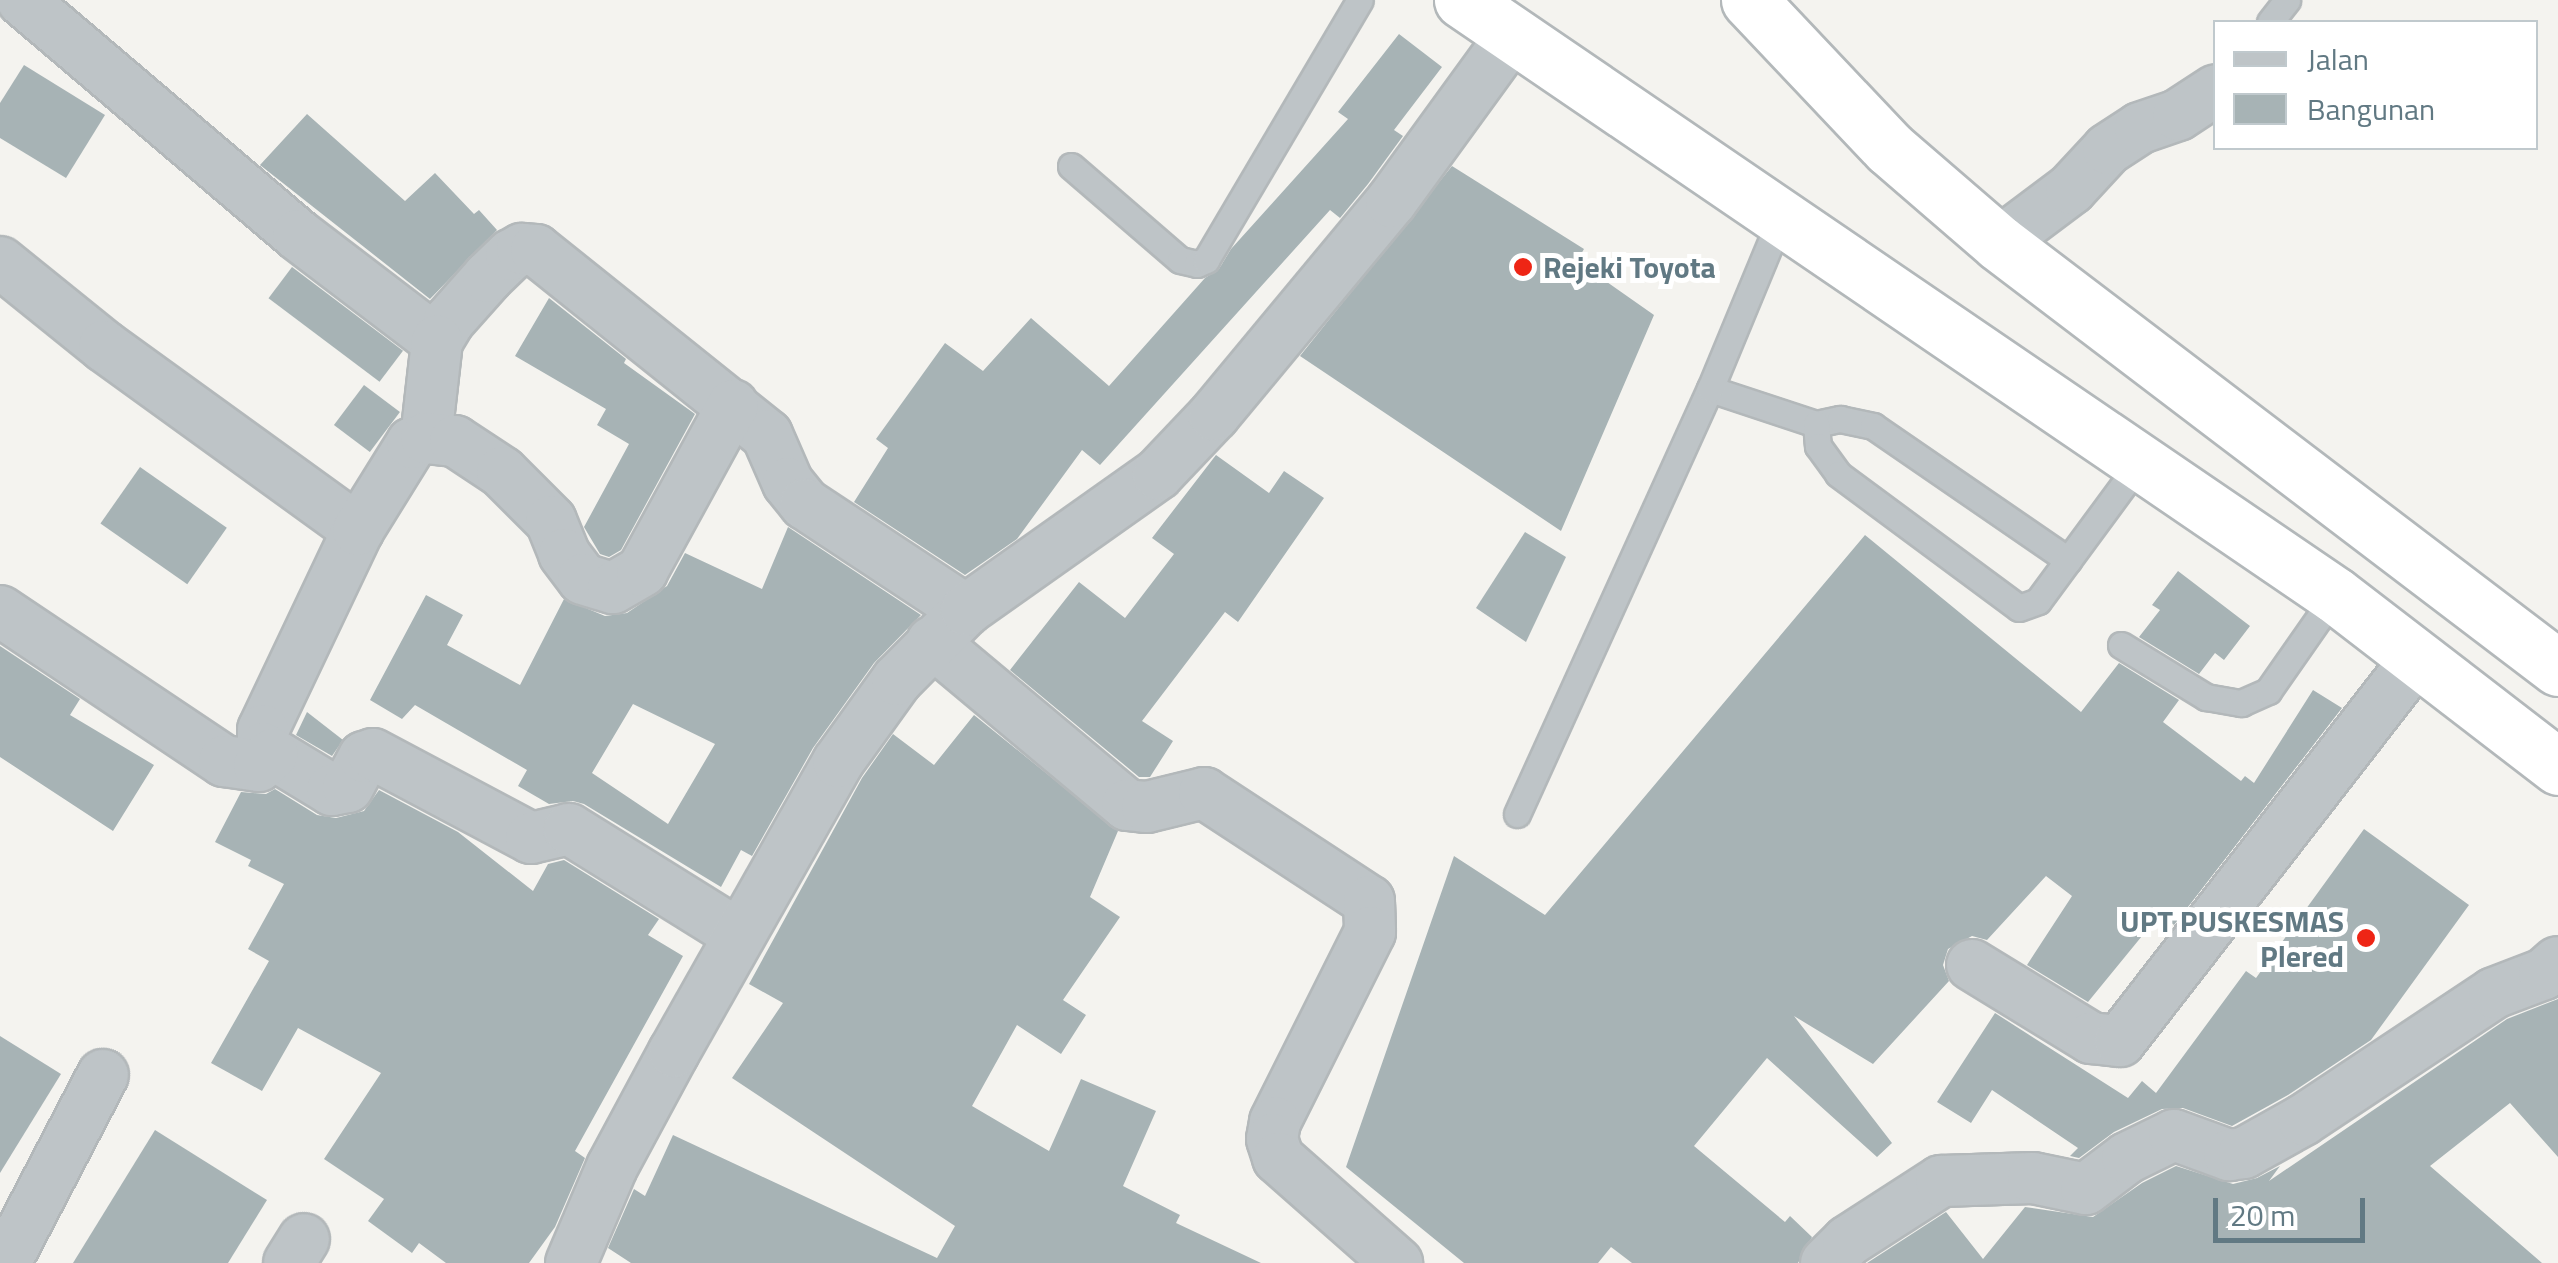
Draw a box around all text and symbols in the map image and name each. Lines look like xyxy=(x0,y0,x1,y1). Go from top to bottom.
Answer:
legend xyxy=(2213,20,2538,150)
text: Jalan xyxy=(2307,36,2369,82)
text: Bangunan xyxy=(2307,86,2435,132)
place label: Rejeki Toyota xyxy=(1543,249,1716,285)
marker: Rejeki Toyota xyxy=(1512,256,1534,278)
place label: UPT PUSKESMAS Plered xyxy=(2120,903,2344,974)
marker: UPT PUSKESMAS Plered xyxy=(2353,925,2379,951)
scale bar xyxy=(2218,1178,2370,1240)
text: 20 m xyxy=(2230,1192,2295,1238)

